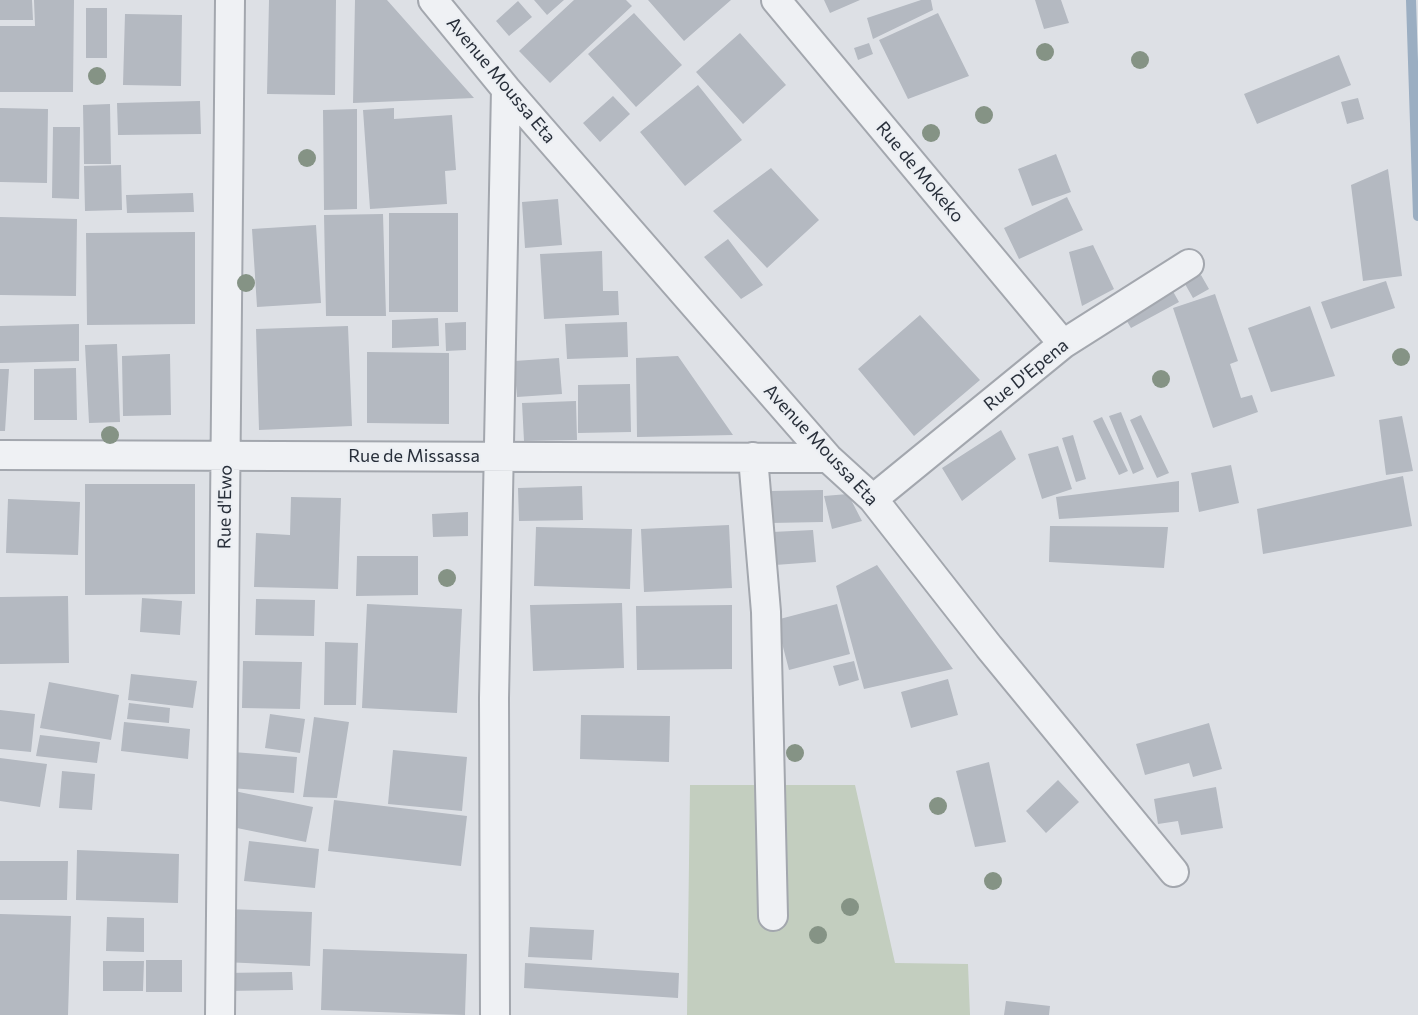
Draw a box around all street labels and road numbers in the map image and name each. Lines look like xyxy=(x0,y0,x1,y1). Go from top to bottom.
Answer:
street label: Avenue Moussa Eta xyxy=(442,13,560,147)
street label: Rue de Mokeko xyxy=(871,117,969,227)
street label: Rue D'Epena xyxy=(979,334,1073,416)
street label: Avenue Moussa Eta xyxy=(759,380,883,510)
street label: Rue de Missassa xyxy=(348,445,480,467)
street label: Rue d'Ewo xyxy=(213,465,237,549)

